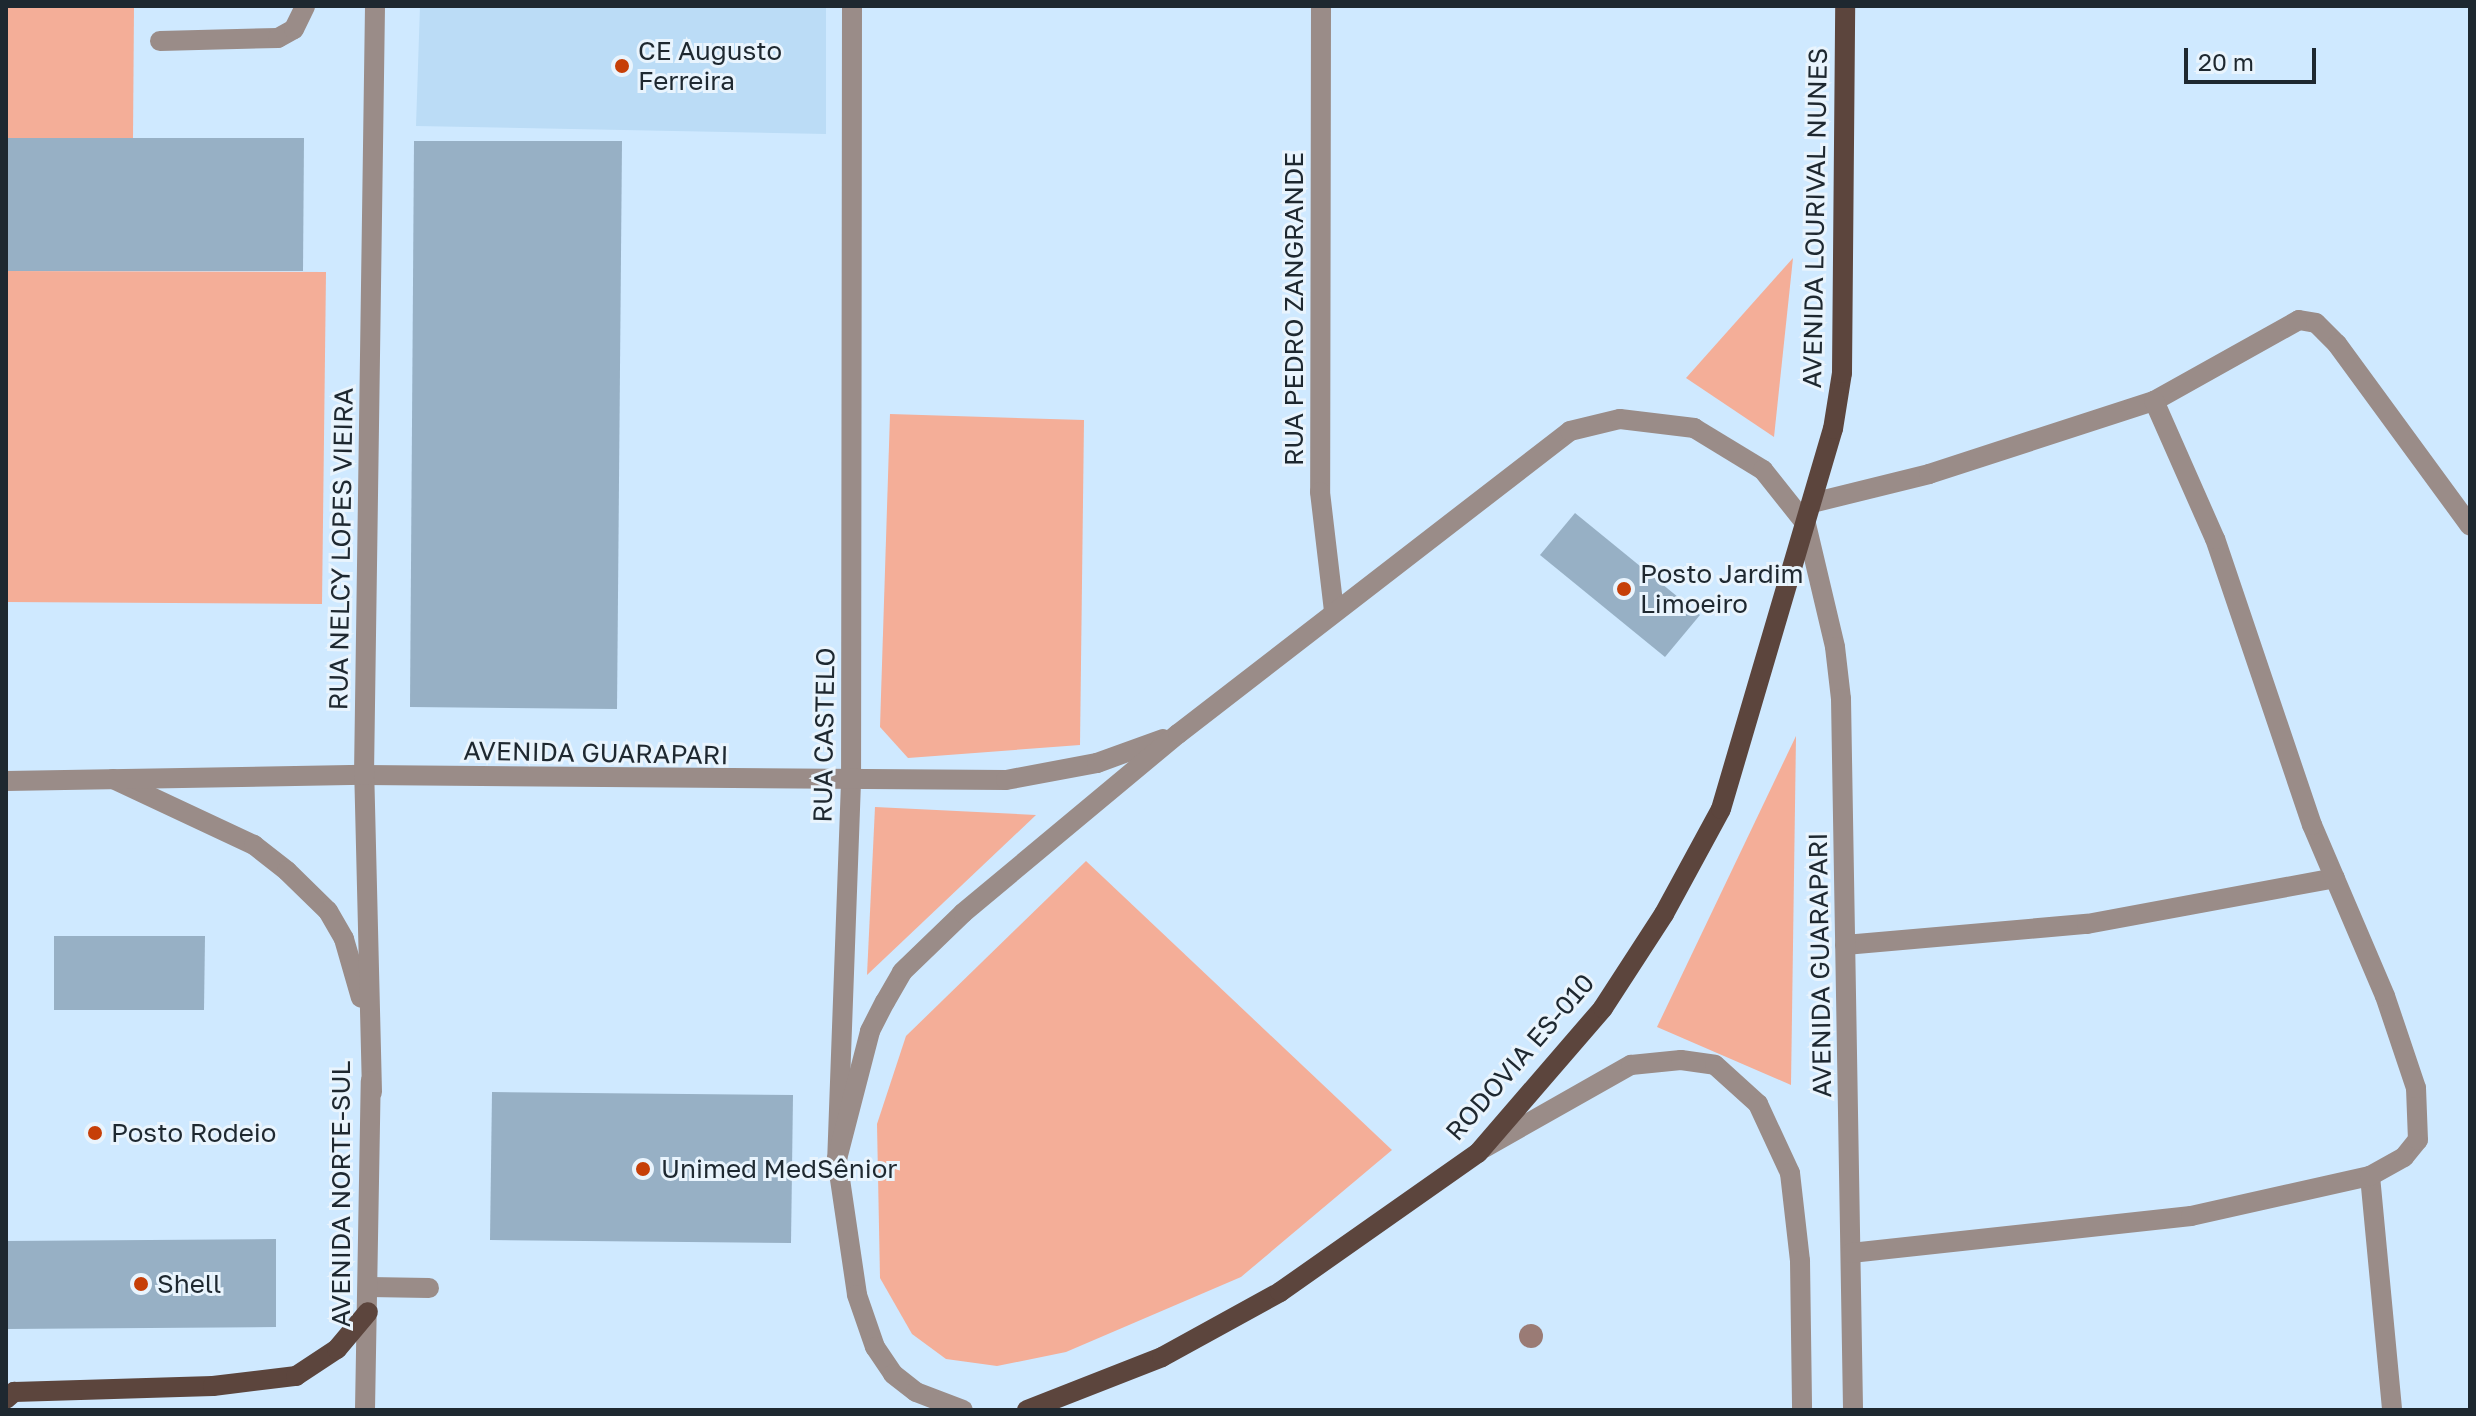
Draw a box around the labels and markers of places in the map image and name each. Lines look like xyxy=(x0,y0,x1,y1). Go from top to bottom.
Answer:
place label: CE Augusto Ferreira xyxy=(638,35,782,96)
marker: CE Augusto Ferreira xyxy=(613,57,631,75)
place label: Posto Jardim Limoeiro xyxy=(1640,558,1804,620)
marker: Posto Jardim Limoeiro xyxy=(1615,580,1633,598)
place label: Posto Rodeio xyxy=(111,1117,276,1149)
marker: Posto Rodeio xyxy=(86,1124,104,1142)
place label: Unimed MedSênior xyxy=(661,1153,897,1185)
marker: Unimed MedSênior xyxy=(632,1158,654,1180)
place label: Shell xyxy=(157,1268,221,1300)
marker: Shell xyxy=(132,1275,150,1293)

